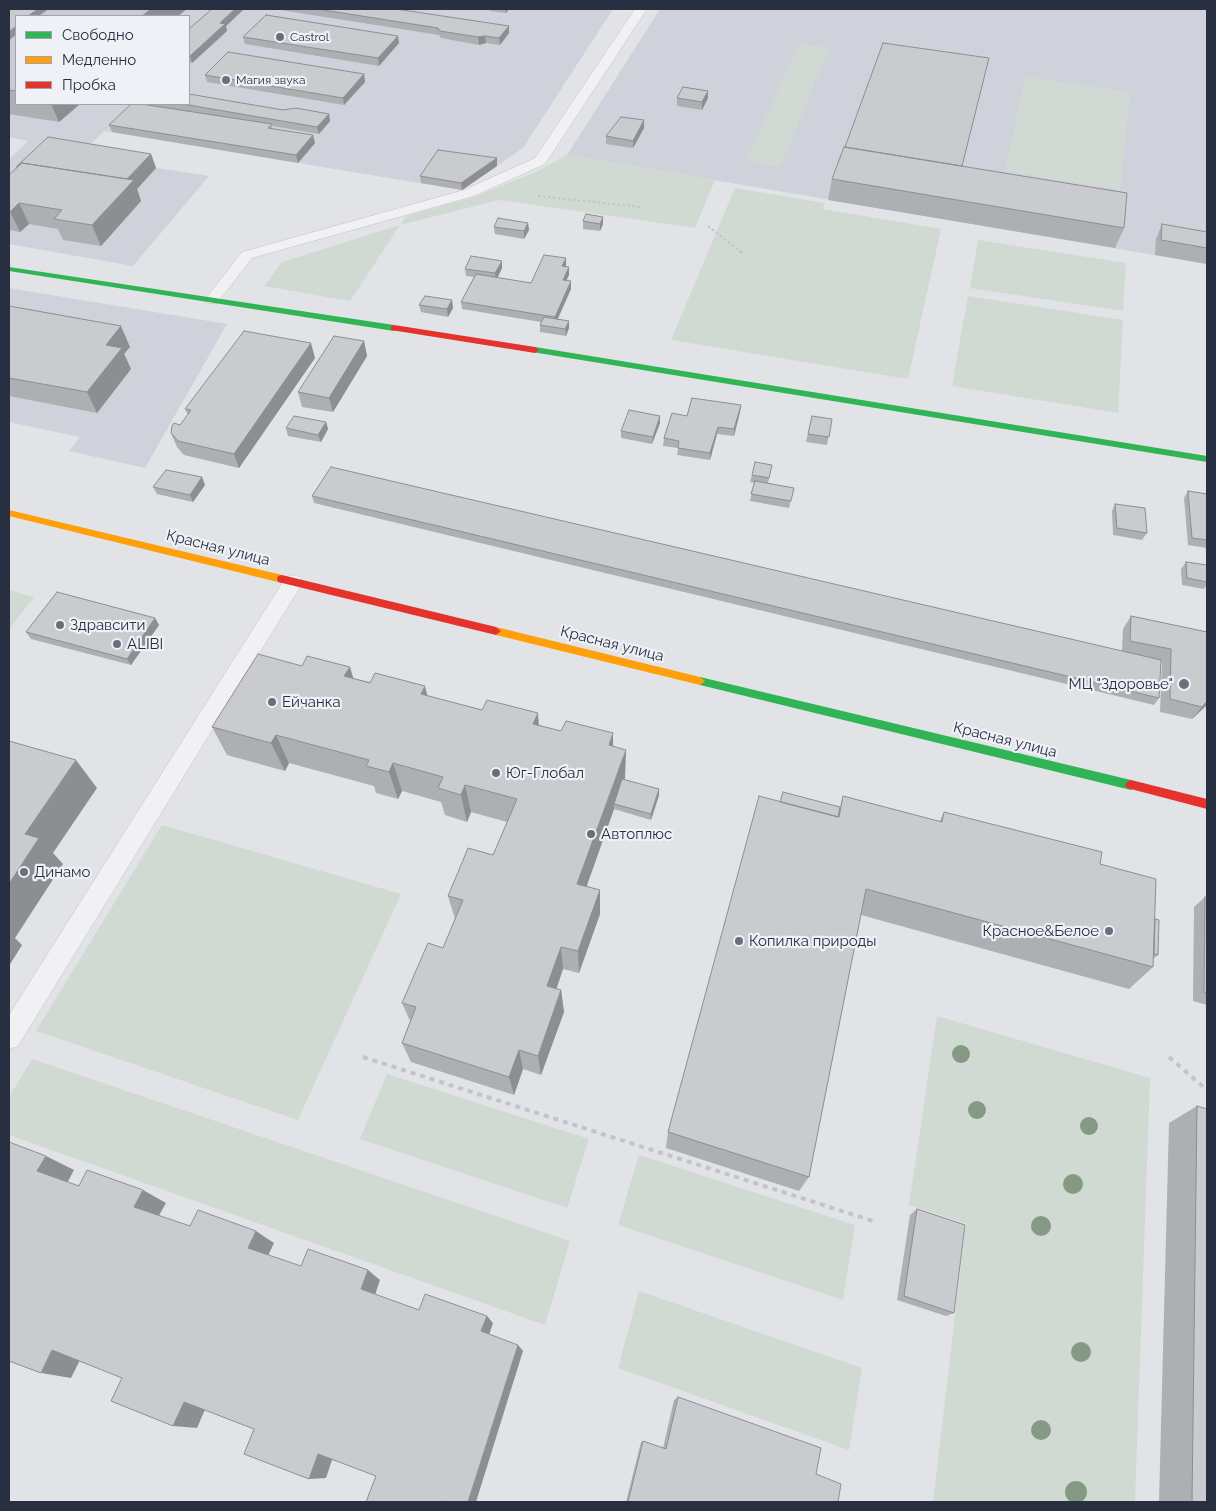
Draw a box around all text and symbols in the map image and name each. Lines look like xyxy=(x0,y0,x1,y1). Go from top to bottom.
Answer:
legend xyxy=(15,15,190,105)
text: Свободно xyxy=(62,26,134,44)
place label: Castrol xyxy=(290,30,329,44)
marker: Castrol xyxy=(274,31,286,43)
text: Медленно xyxy=(62,51,136,69)
place label: Магия звука xyxy=(236,73,305,87)
marker: Магия звука xyxy=(220,74,232,86)
text: Пробка xyxy=(62,76,116,94)
street label: Красная улица xyxy=(164,526,272,570)
place label: Здравсити xyxy=(70,616,145,634)
marker: Здравсити xyxy=(54,619,66,631)
street label: Красная улица xyxy=(558,622,666,666)
place label: ALIBI xyxy=(127,635,163,653)
marker: ALIBI xyxy=(111,638,123,650)
place label: МЦ "Здоровье" xyxy=(1069,675,1173,693)
marker: МЦ "Здоровье" xyxy=(1177,677,1191,691)
place label: Ейчанка xyxy=(282,693,341,711)
marker: Ейчанка xyxy=(266,696,278,708)
street label: Красная улица xyxy=(951,718,1059,762)
place label: Юг-Глобал xyxy=(506,764,584,782)
marker: Юг-Глобал xyxy=(490,767,502,779)
place label: Автоплюс xyxy=(601,825,672,843)
marker: Автоплюс xyxy=(585,828,597,840)
place label: Динамо xyxy=(34,863,91,881)
marker: Динамо xyxy=(18,866,30,878)
place label: Красное&Белое xyxy=(982,922,1099,940)
marker: Красное&Белое xyxy=(1103,925,1115,937)
place label: Копилка природы xyxy=(749,932,876,950)
marker: Копилка природы xyxy=(733,935,745,947)

